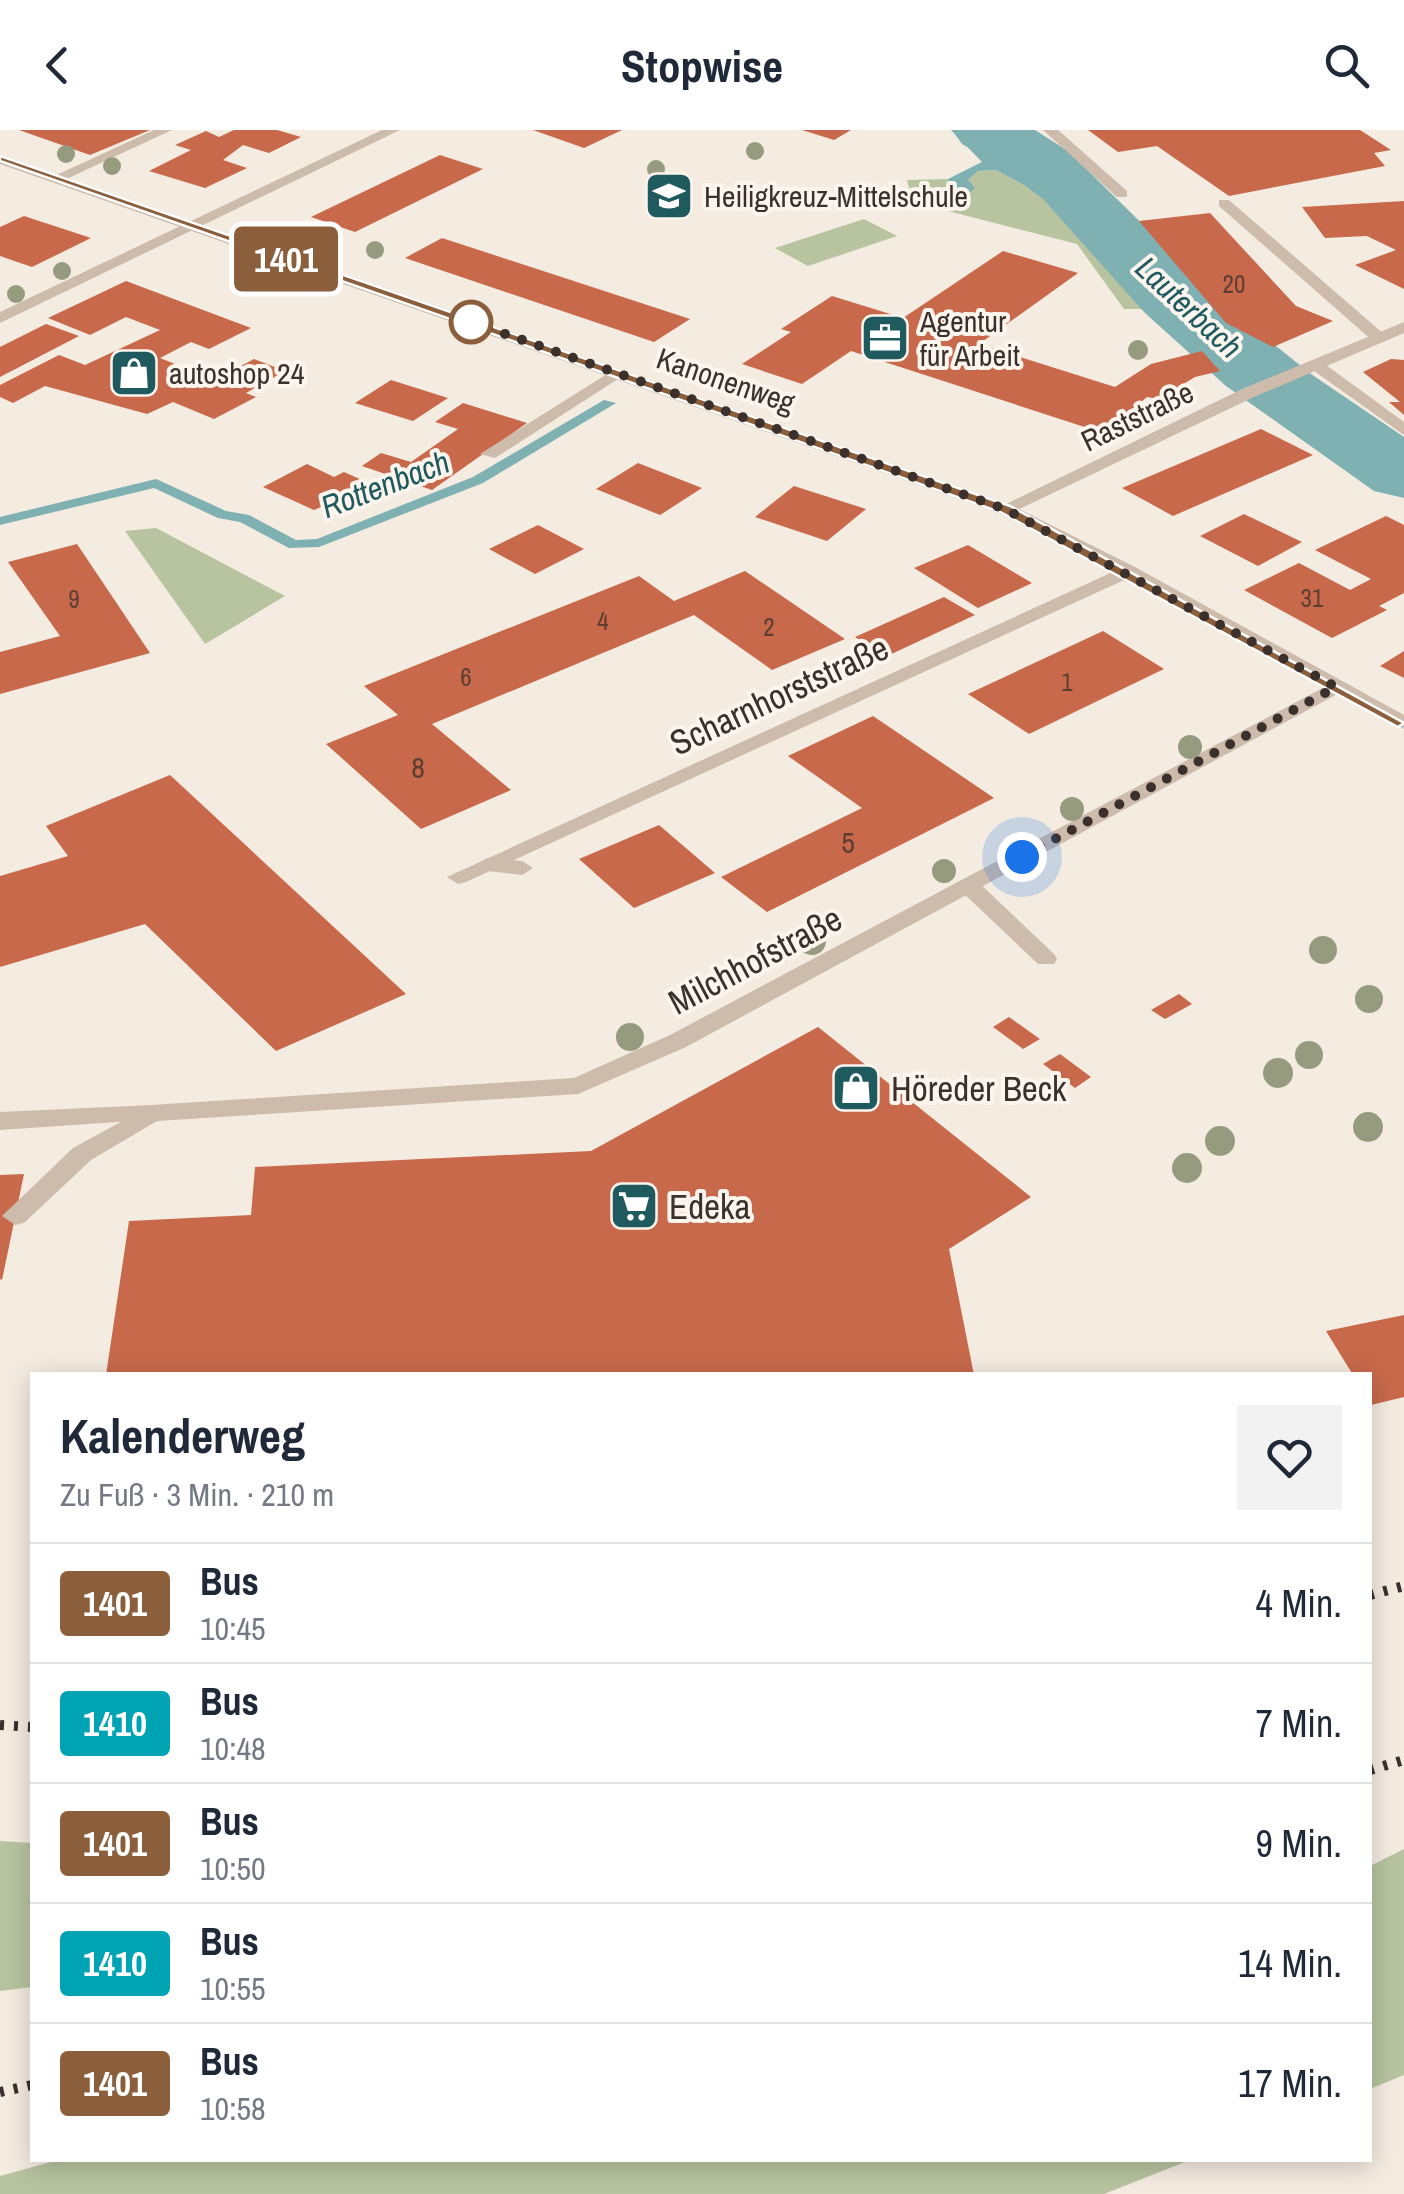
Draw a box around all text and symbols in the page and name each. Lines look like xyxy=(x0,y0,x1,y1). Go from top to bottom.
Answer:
text: Stopwise xyxy=(621,35,783,96)
icon: back xyxy=(30,38,85,93)
icon: search xyxy=(1319,38,1374,93)
school or university icon: Heiligkreuz-Mittelschule xyxy=(643,170,695,222)
place label: Heiligkreuz-Mittelschule xyxy=(704,176,968,216)
line badge: 1401 xyxy=(216,226,356,292)
text: 1401 xyxy=(254,236,318,283)
water label: Lauterbach xyxy=(1126,247,1252,367)
house number: 20 xyxy=(1223,267,1245,301)
unlabelled marker xyxy=(450,301,492,343)
place label: Agentur für Arbeit xyxy=(919,301,1020,375)
office icon: Agentur für Arbeit xyxy=(859,312,911,364)
street label: Kanonenweg xyxy=(652,338,801,422)
shop icon: autoshop 24 xyxy=(108,347,160,399)
place label: autoshop 24 xyxy=(169,353,305,393)
street label: Raststraße xyxy=(1074,372,1200,460)
water label: Rottenbach xyxy=(315,440,455,528)
house number: 31 xyxy=(1301,581,1324,615)
house number: 9 xyxy=(68,582,80,616)
house number: 4 xyxy=(597,604,609,638)
house number: 2 xyxy=(763,610,775,644)
street label: Scharnhorststraße xyxy=(662,624,896,766)
house number: 6 xyxy=(460,660,472,694)
house number: 1 xyxy=(1061,665,1073,699)
house number: 8 xyxy=(411,747,425,787)
house number: 5 xyxy=(841,822,855,862)
your location xyxy=(997,832,1047,882)
street label: Milchhofstraße xyxy=(660,895,850,1025)
shop icon: Höreder Beck xyxy=(830,1062,882,1114)
place label: Höreder Beck xyxy=(891,1065,1067,1112)
supermarket icon: Edeka xyxy=(608,1180,660,1232)
place label: Edeka xyxy=(669,1183,750,1230)
text: Kalenderweg xyxy=(60,1403,305,1468)
button: heart xyxy=(1237,1405,1342,1510)
text: Zu Fuß · 3 Min. · 210 m xyxy=(60,1473,334,1516)
text: Bus xyxy=(200,1556,259,1607)
text: 4 Min. xyxy=(1255,1578,1342,1629)
text: 1401 xyxy=(83,1580,147,1627)
text: 10:45 xyxy=(200,1607,266,1650)
text: Bus xyxy=(200,1676,259,1727)
text: 7 Min. xyxy=(1255,1698,1342,1749)
text: 1410 xyxy=(83,1700,147,1747)
text: 10:48 xyxy=(200,1727,266,1770)
text: Bus xyxy=(200,1796,259,1847)
text: 9 Min. xyxy=(1255,1818,1342,1869)
text: 1401 xyxy=(83,1820,147,1867)
text: 10:50 xyxy=(200,1847,266,1890)
text: Bus xyxy=(200,1916,259,1967)
text: 14 Min. xyxy=(1238,1938,1342,1989)
text: 1410 xyxy=(83,1940,147,1987)
text: 10:55 xyxy=(200,1967,266,2010)
text: Bus xyxy=(200,2036,259,2087)
text: 17 Min. xyxy=(1238,2058,1342,2109)
text: 1401 xyxy=(83,2060,147,2107)
text: 10:58 xyxy=(200,2087,266,2130)

